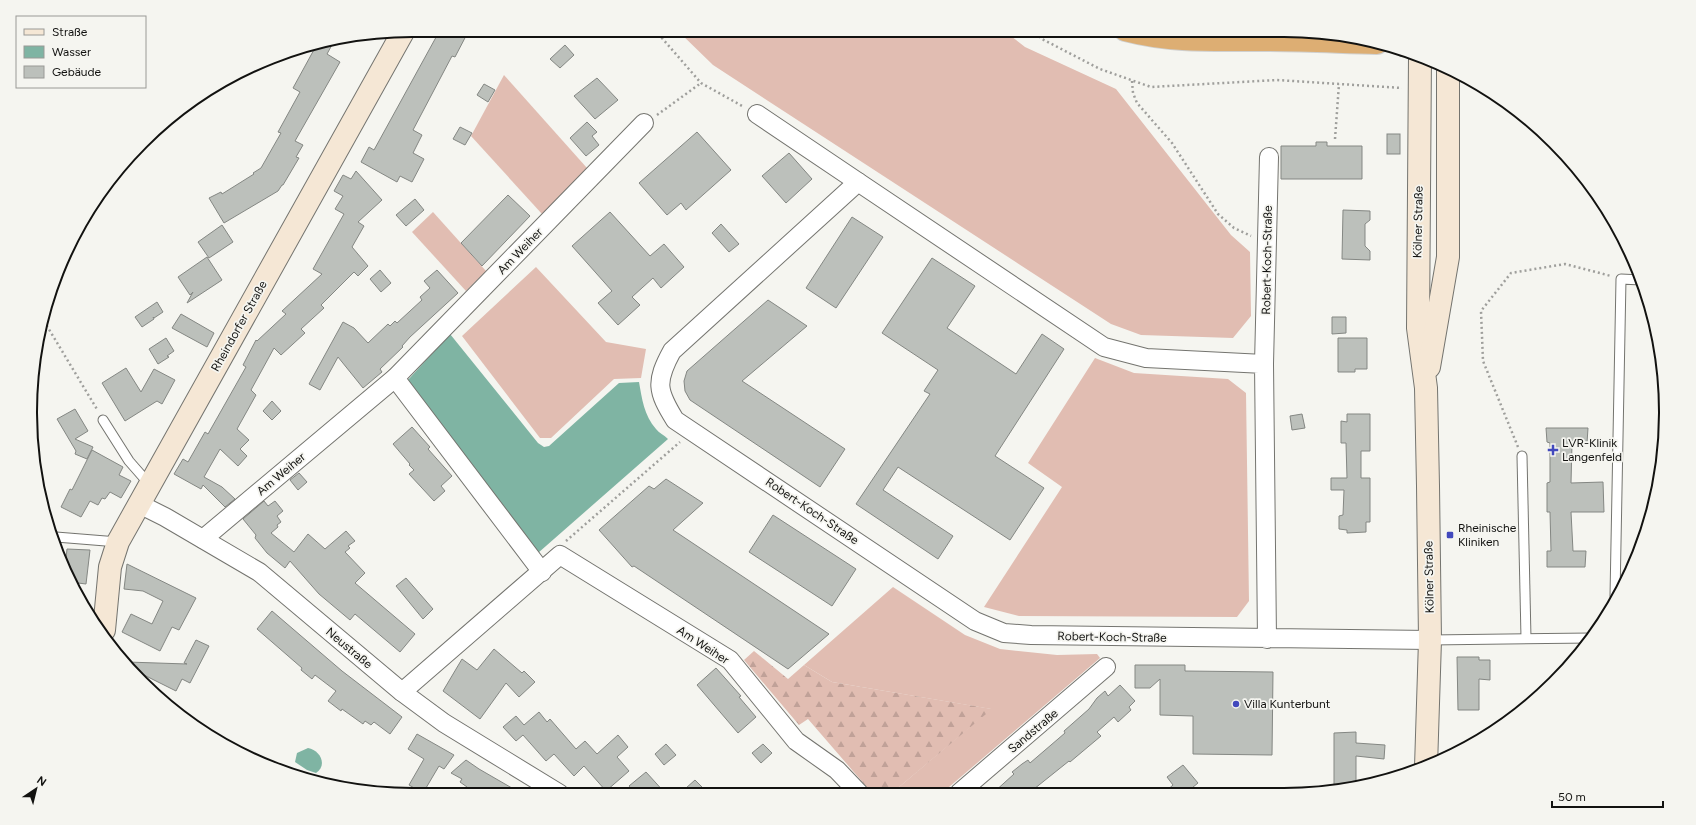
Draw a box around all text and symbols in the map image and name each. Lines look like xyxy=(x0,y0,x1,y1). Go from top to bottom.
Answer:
legend xyxy=(16,16,146,88)
text: Straße xyxy=(52,25,88,39)
text: Wasser xyxy=(52,45,91,59)
text: Gebäude xyxy=(52,65,102,79)
street label: Kölner Straße xyxy=(1410,185,1426,258)
street label: Robert-Koch-Straße xyxy=(1259,205,1275,315)
street label: Am Weiher xyxy=(494,225,546,277)
street label: Rheindorfer Straße xyxy=(208,278,270,374)
place label: LVR-Klinik Langenfeld xyxy=(1562,436,1622,464)
marker: LVR-Klinik Langenfeld xyxy=(1547,444,1559,456)
street label: Am Weiher xyxy=(254,450,308,498)
street label: Robert-Koch-Straße xyxy=(763,475,862,548)
place label: Rheinische Kliniken xyxy=(1458,521,1517,549)
marker: Rheinische Kliniken xyxy=(1445,530,1455,540)
street label: Kölner Straße xyxy=(1421,540,1437,613)
street label: Am Weiher xyxy=(674,623,732,667)
street label: Neustraße xyxy=(323,625,375,672)
street label: Robert-Koch-Straße xyxy=(1057,629,1167,645)
place label: Villa Kunterbunt xyxy=(1244,697,1331,711)
marker: Villa Kunterbunt xyxy=(1231,699,1241,709)
street label: Sandstraße xyxy=(1005,706,1061,756)
north arrow xyxy=(16,769,56,809)
text: N xyxy=(34,773,49,789)
scale bar xyxy=(1552,783,1663,809)
text: 50 m xyxy=(1558,790,1586,804)

